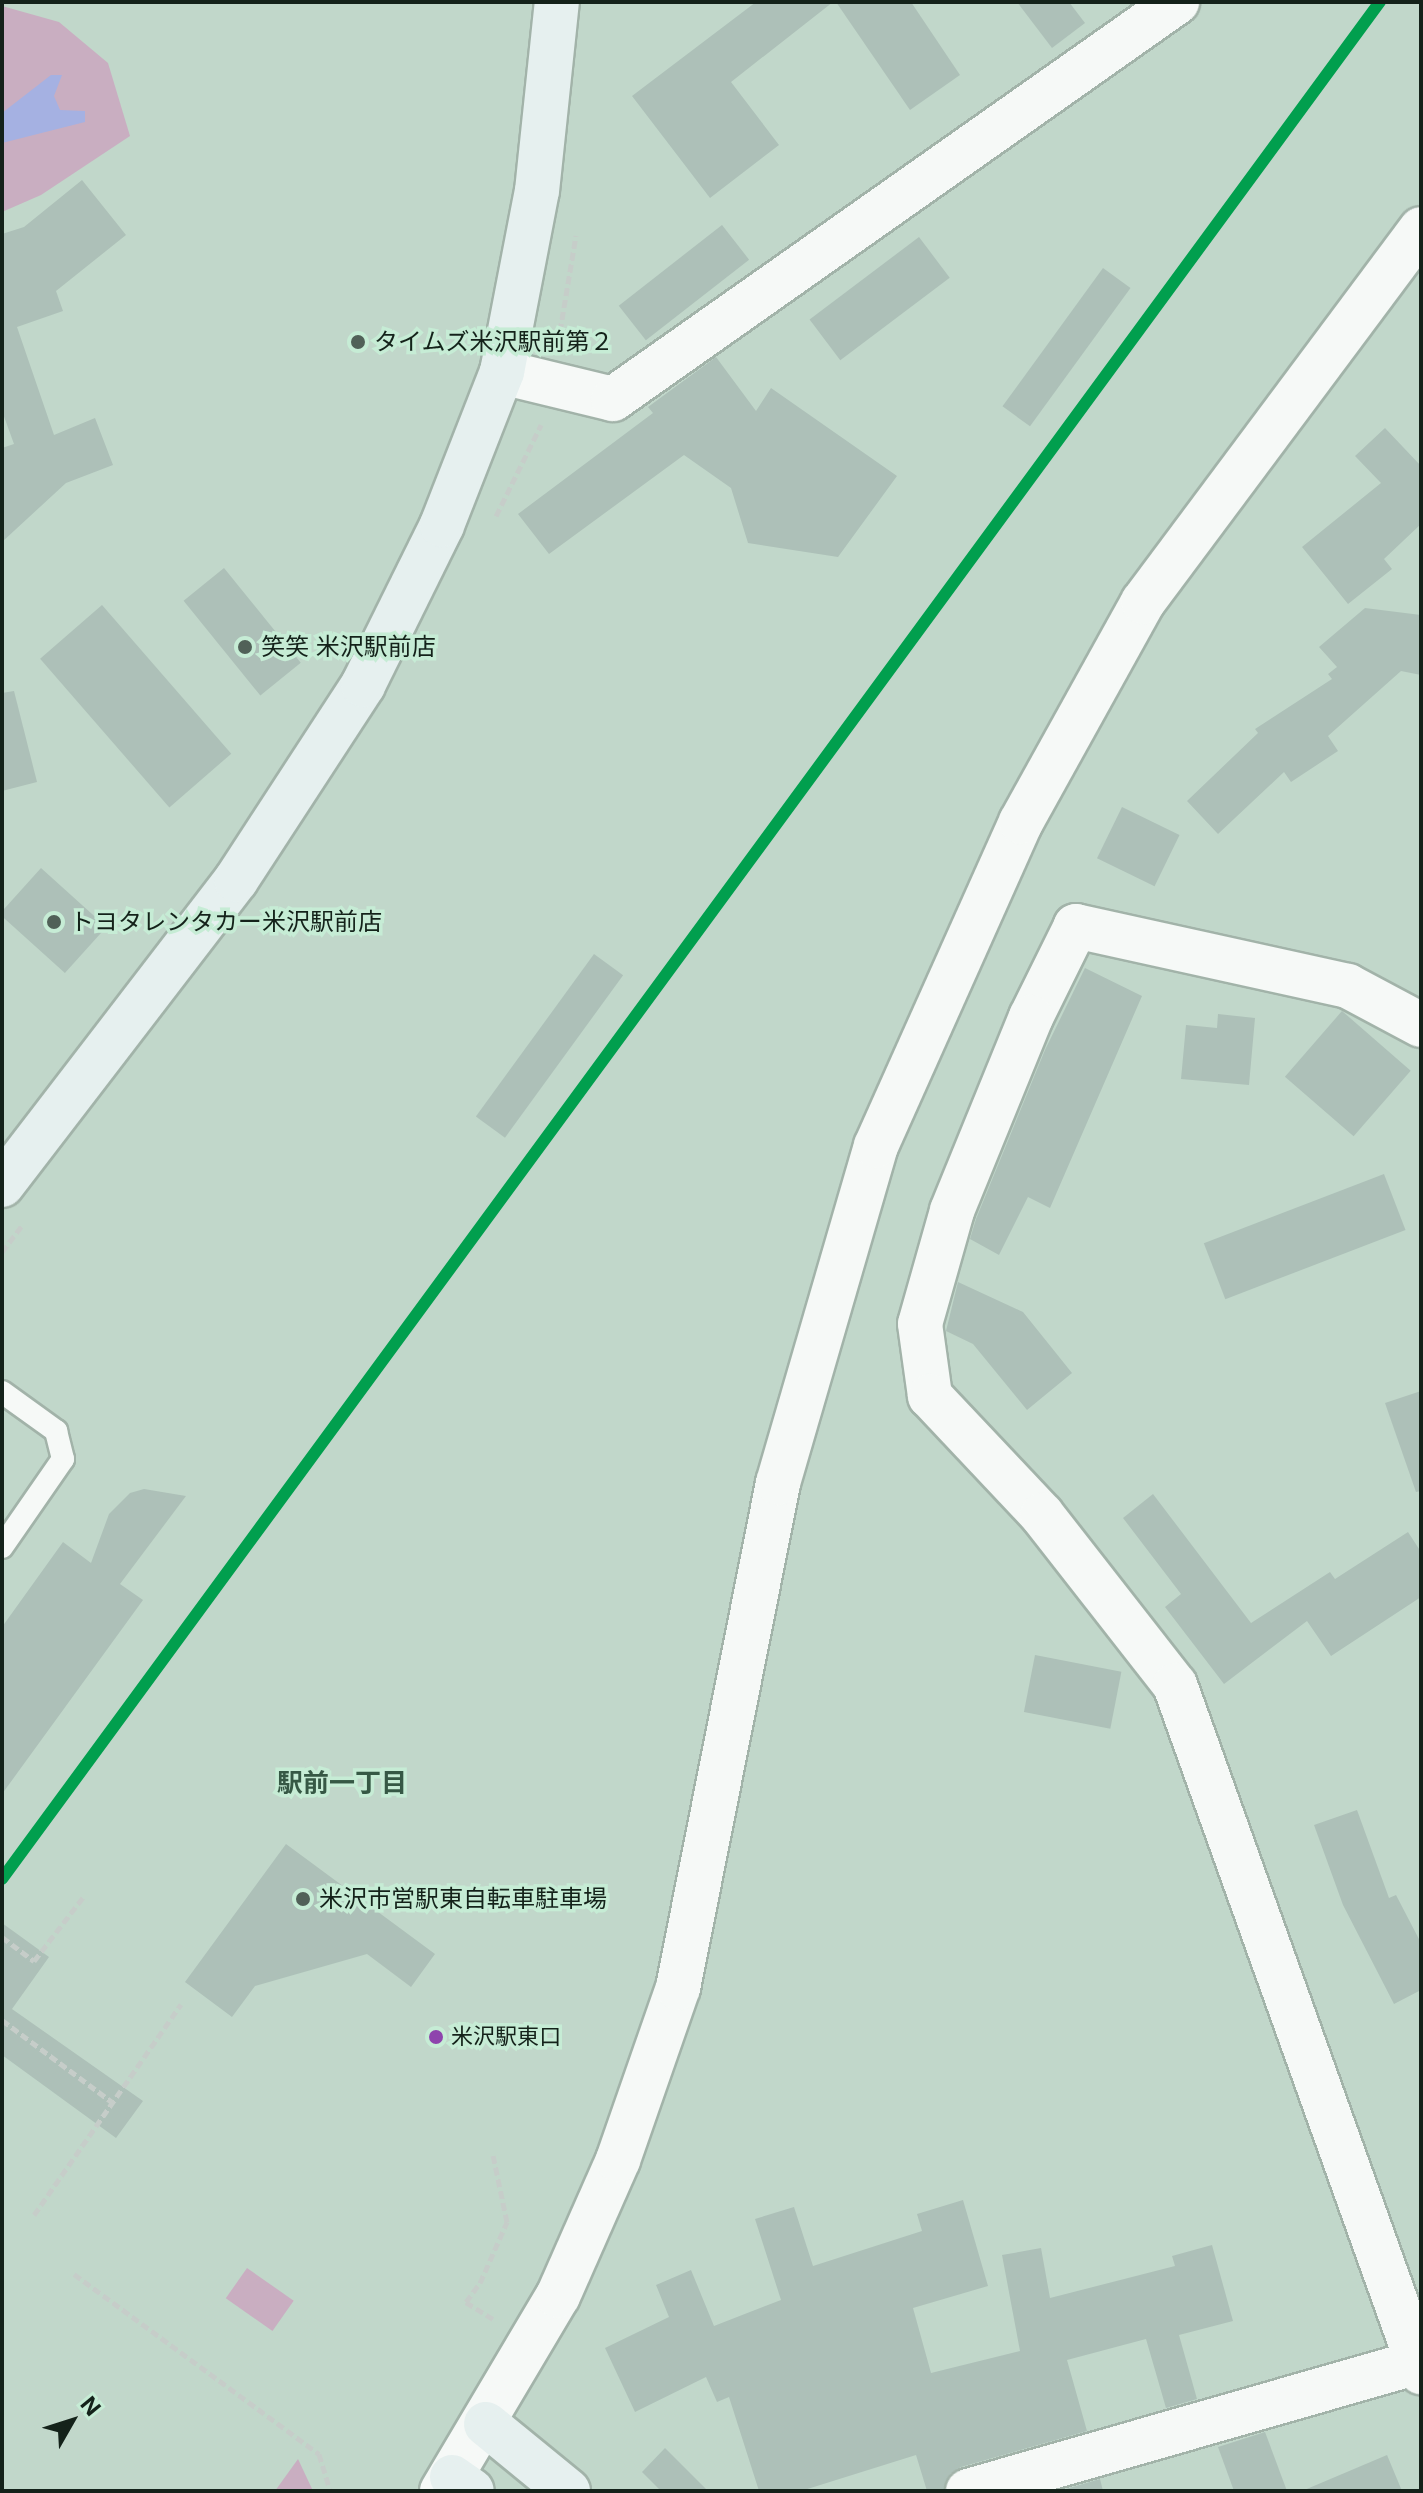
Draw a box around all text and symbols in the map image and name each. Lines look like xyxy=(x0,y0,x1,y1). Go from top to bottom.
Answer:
place label: タイムズ米沢駅前第２ xyxy=(374,328,614,356)
marker: タイムズ米沢駅前第２ xyxy=(349,333,367,351)
place label: 笑笑 米沢駅前店 xyxy=(261,633,436,661)
marker: 笑笑 米沢駅前店 xyxy=(236,638,254,656)
place label: トヨタレンタカー米沢駅前店 xyxy=(70,908,382,936)
marker: トヨタレンタカー米沢駅前店 xyxy=(45,913,63,931)
district label: 駅前一丁目 xyxy=(277,1767,407,1799)
place label: 米沢市営駅東自転車駐車場 xyxy=(319,1885,607,1913)
marker: 米沢市営駅東自転車駐車場 xyxy=(294,1890,312,1908)
place label: 米沢駅東口 xyxy=(451,2024,561,2050)
marker: 米沢駅東口 xyxy=(428,2029,444,2045)
north arrow xyxy=(32,2381,112,2461)
text: N xyxy=(75,2391,106,2421)

